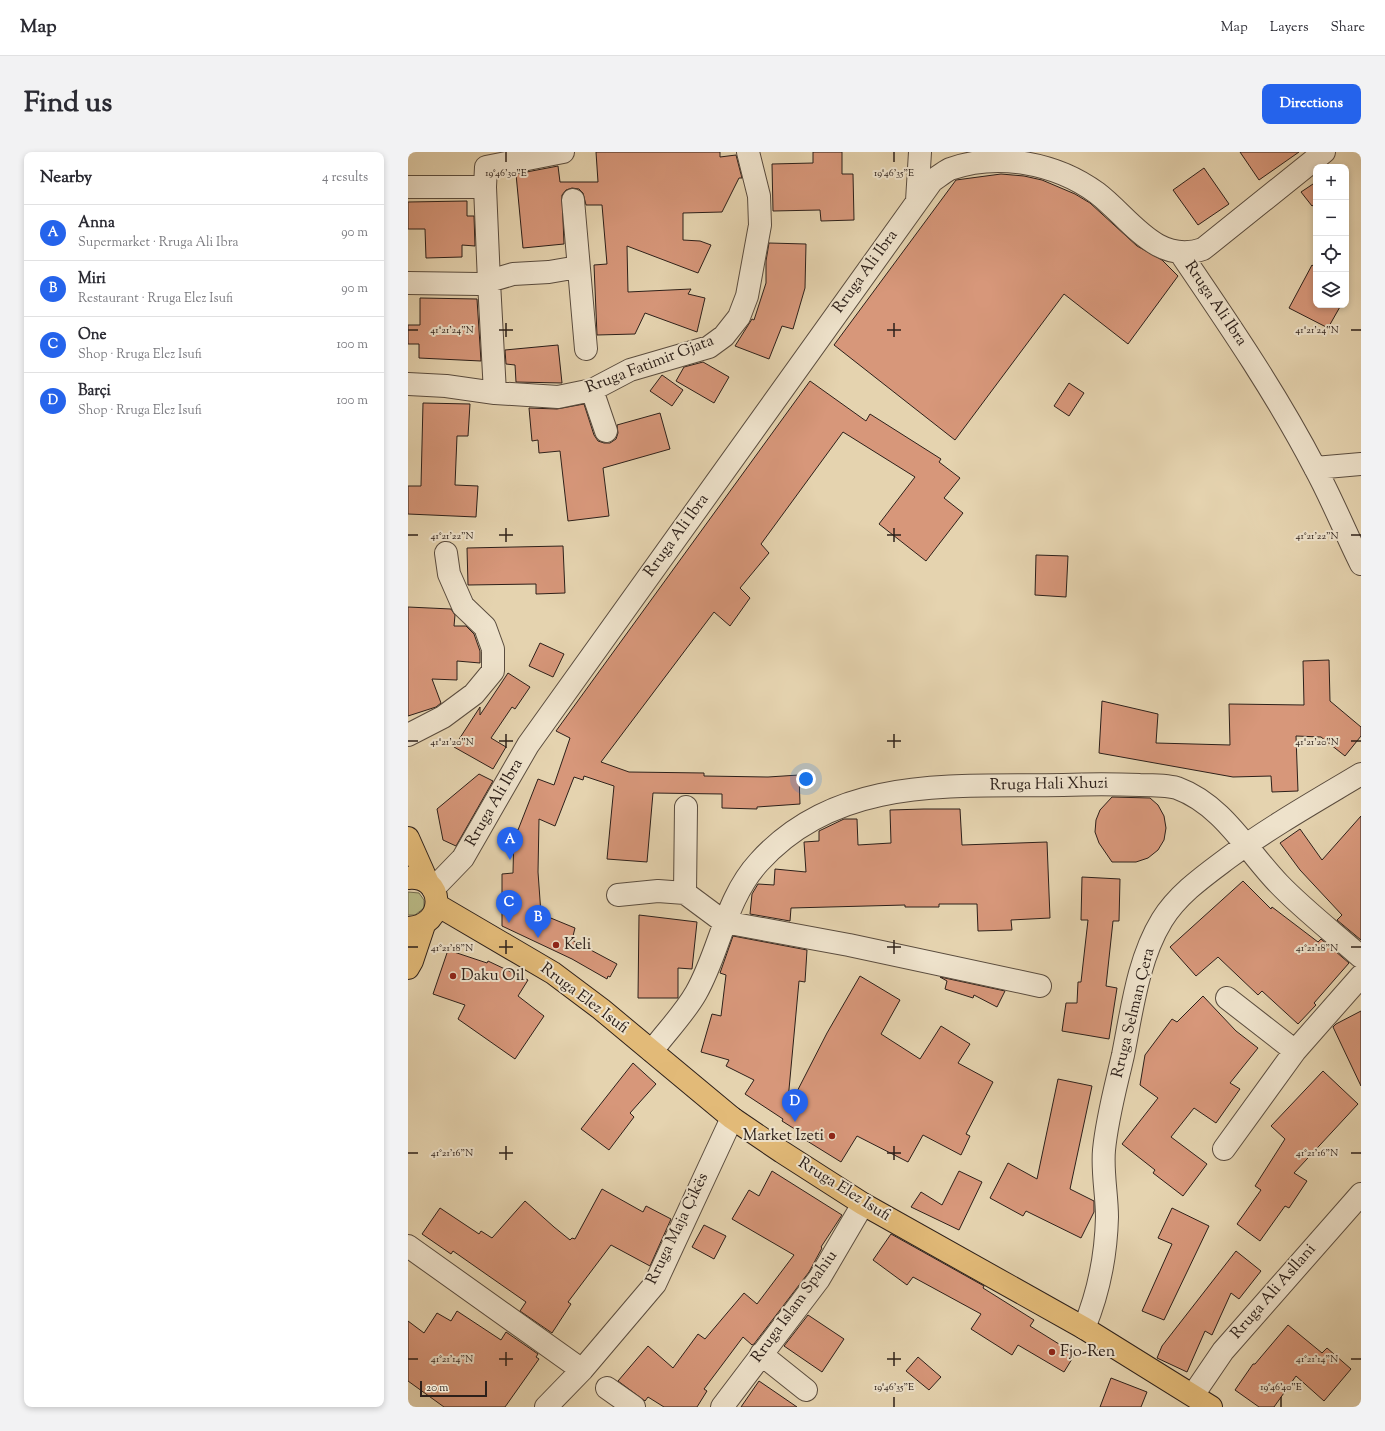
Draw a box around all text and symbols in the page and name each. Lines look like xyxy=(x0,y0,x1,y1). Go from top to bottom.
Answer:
text: Map xyxy=(20,14,57,41)
text: Map xyxy=(1221,18,1248,38)
text: Layers xyxy=(1270,18,1308,38)
text: Share xyxy=(1330,18,1365,38)
text: Find us xyxy=(24,84,112,124)
button: Directions xyxy=(1262,84,1361,124)
map controls xyxy=(1313,164,1349,308)
button: + xyxy=(1313,164,1349,200)
text: Nearby xyxy=(40,166,92,190)
text: 19°46'30"E xyxy=(485,166,527,181)
text: 19°46'35"E xyxy=(874,166,914,181)
text: 4 results xyxy=(322,169,368,187)
button: − xyxy=(1313,200,1349,236)
text: Anna xyxy=(78,213,115,234)
text: A xyxy=(48,224,58,242)
text: 90 m xyxy=(341,224,368,242)
street label: Rruga Ali Ibra xyxy=(828,225,904,318)
text: Supermarket · Rruga Ali Ibra xyxy=(78,234,239,252)
button: locate xyxy=(1313,236,1349,272)
street label: Rruga Ali Ibra xyxy=(1178,257,1252,352)
text: Miri xyxy=(78,269,106,290)
button: layers xyxy=(1313,272,1349,308)
text: B xyxy=(49,280,57,298)
text: 90 m xyxy=(341,280,368,298)
text: Restaurant · Rruga Elez Isufi xyxy=(78,290,233,308)
text: 41°21'24"N xyxy=(430,323,474,338)
text: 41°21'24"N xyxy=(1295,323,1339,338)
text: One xyxy=(78,325,107,346)
street label: Rruga Fatimir Gjata xyxy=(583,330,718,400)
text: C xyxy=(48,336,58,354)
text: 100 m xyxy=(336,336,368,354)
text: Shop · Rruga Elez Isufi xyxy=(78,346,202,364)
text: Barçi xyxy=(78,381,111,402)
text: D xyxy=(48,392,58,410)
text: 100 m xyxy=(336,392,368,410)
text: Shop · Rruga Elez Isufi xyxy=(78,402,202,420)
street label: Rruga Ali Ibra xyxy=(639,489,715,582)
text: 41°21'22"N xyxy=(431,529,474,544)
text: 41°21'22"N xyxy=(1296,529,1339,544)
text: 41°21'20"N xyxy=(430,735,474,750)
text: 41°21'20"N xyxy=(1295,735,1339,750)
street label: Rruga Ali Ibra xyxy=(462,756,528,850)
your location xyxy=(796,769,816,789)
street label: Rruga Hali Xhuzi xyxy=(990,772,1109,798)
pin: A xyxy=(497,827,523,860)
pin: C xyxy=(496,890,522,923)
pin: B xyxy=(525,905,551,938)
place label: Keli xyxy=(564,934,592,957)
marker: Keli xyxy=(551,940,561,950)
text: 41°21'18"N xyxy=(431,941,473,956)
text: 41°21'18"N xyxy=(1296,941,1338,956)
street label: Rruga Selman Çera xyxy=(1107,945,1161,1080)
street label: Rruga Elez Isufi xyxy=(535,958,633,1040)
place label: Daku Oil xyxy=(461,965,525,988)
marker: Daku Oil xyxy=(448,971,458,981)
pin: D xyxy=(782,1089,808,1122)
place label: Market Izeti xyxy=(743,1125,824,1148)
marker: Market Izeti xyxy=(827,1131,837,1141)
text: 41°21'16"N xyxy=(431,1146,473,1161)
text: 41°21'16"N xyxy=(1296,1146,1338,1161)
street label: Rruga Elez Isufi xyxy=(793,1152,895,1228)
street label: Rruga Maja Çikës xyxy=(641,1169,715,1289)
street label: Rruga Ali Asllani xyxy=(1226,1239,1322,1345)
street label: Rruga Islam Spahiu xyxy=(746,1246,844,1368)
place label: Fjo-Ren xyxy=(1060,1341,1116,1364)
marker: Fjo-Ren xyxy=(1047,1347,1057,1357)
text: 41°21'14"N xyxy=(431,1352,473,1367)
text: 41°21'14"N xyxy=(1296,1352,1338,1367)
scale bar xyxy=(420,1379,487,1398)
text: 20 m xyxy=(426,1380,448,1396)
text: 19°46'35"E xyxy=(874,1380,914,1395)
text: 19°46'40"E xyxy=(1260,1380,1302,1395)

